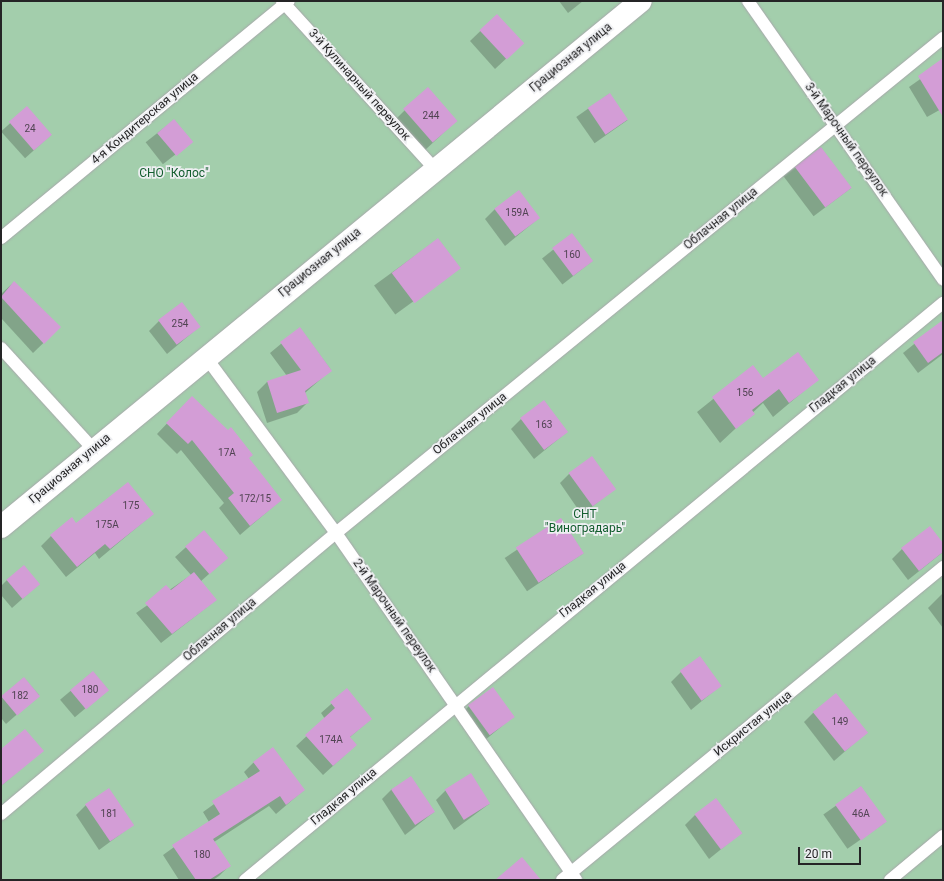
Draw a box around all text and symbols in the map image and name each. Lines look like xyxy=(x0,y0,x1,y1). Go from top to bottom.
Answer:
street label: Грациозная улица xyxy=(527,20,615,96)
street label: 3-й Кулинарный переулок xyxy=(305,26,413,144)
street label: 4-я Кондитерская улица xyxy=(89,70,201,168)
street label: 3-й Марочный переулок xyxy=(801,80,891,200)
house number: 244 xyxy=(423,110,439,122)
house number: 24 xyxy=(24,123,36,135)
park label: СНО "Колос" xyxy=(139,167,209,181)
street label: Облачная улица xyxy=(681,185,761,253)
house number: 159А xyxy=(505,207,529,219)
street label: Грациозная улица xyxy=(276,225,364,301)
house number: 160 xyxy=(564,249,580,261)
house number: 254 xyxy=(172,318,188,330)
street label: Гладкая улица xyxy=(807,354,879,416)
house number: 156 xyxy=(737,387,753,399)
street label: Облачная улица xyxy=(430,390,510,458)
house number: 163 xyxy=(536,419,552,431)
street label: Грациозная улица xyxy=(26,431,114,507)
house number: 17А xyxy=(218,447,236,459)
house number: 172/15 xyxy=(239,493,271,505)
house number: 175 xyxy=(123,500,139,512)
park label: СНТ "Виноградарь" xyxy=(545,508,625,536)
house number: 175А xyxy=(95,519,119,531)
street label: 2-й Марочный переулок xyxy=(349,556,439,676)
street label: Гладкая улица xyxy=(557,559,629,621)
street label: Облачная улица xyxy=(181,595,259,665)
house number: 180 xyxy=(82,684,98,696)
street label: Искристая улица xyxy=(711,688,795,760)
house number: 182 xyxy=(12,690,28,702)
house number: 149 xyxy=(832,716,848,728)
house number: 174А xyxy=(319,734,343,746)
street label: Гладкая улица xyxy=(308,765,380,829)
house number: 181 xyxy=(101,808,117,820)
house number: 46А xyxy=(852,808,870,820)
scale bar xyxy=(800,839,863,865)
text: 20 m xyxy=(805,847,832,861)
house number: 180 xyxy=(194,849,210,861)

